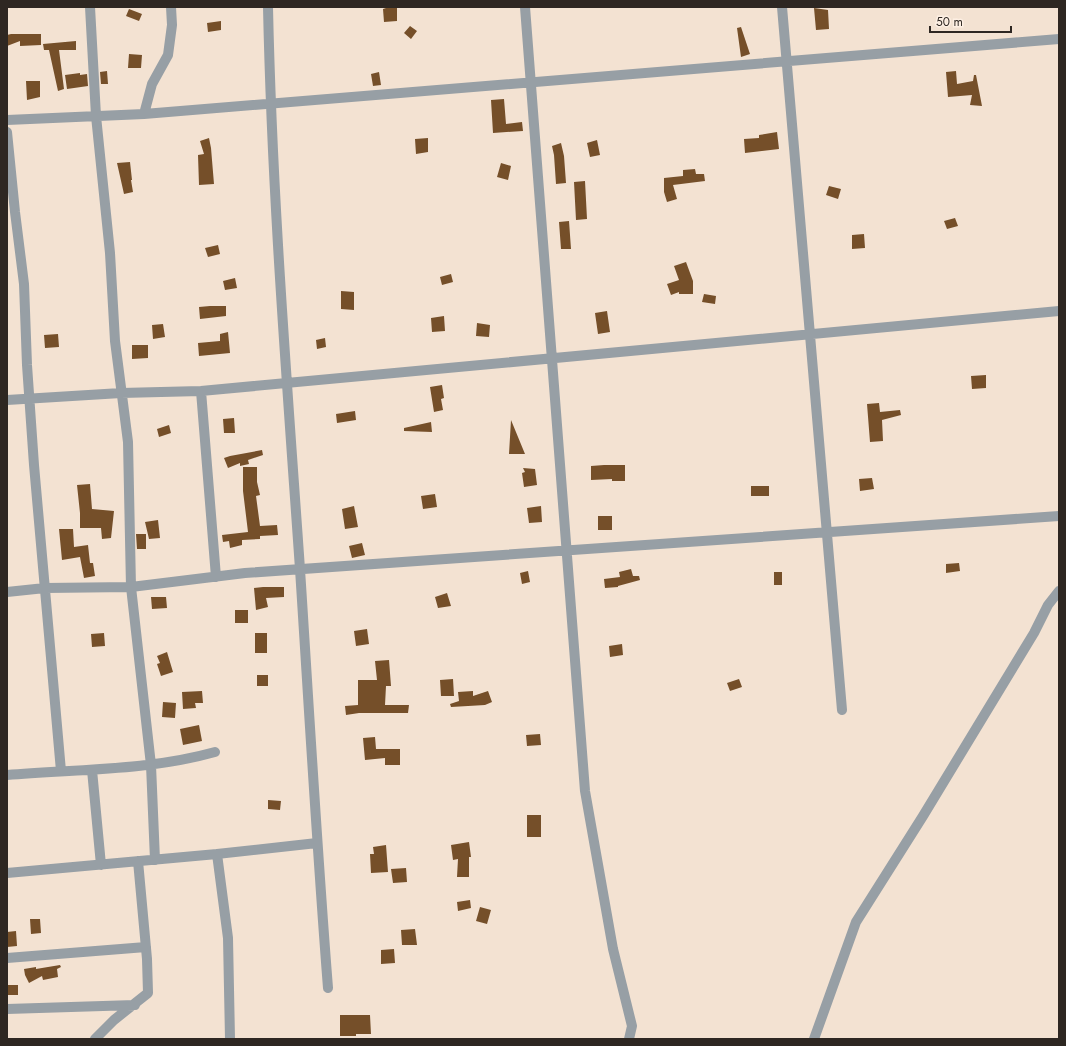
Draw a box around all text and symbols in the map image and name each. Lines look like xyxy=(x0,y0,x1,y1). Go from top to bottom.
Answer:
scale bar xyxy=(930,8,1011,34)
text: 50 m xyxy=(936,13,963,31)

